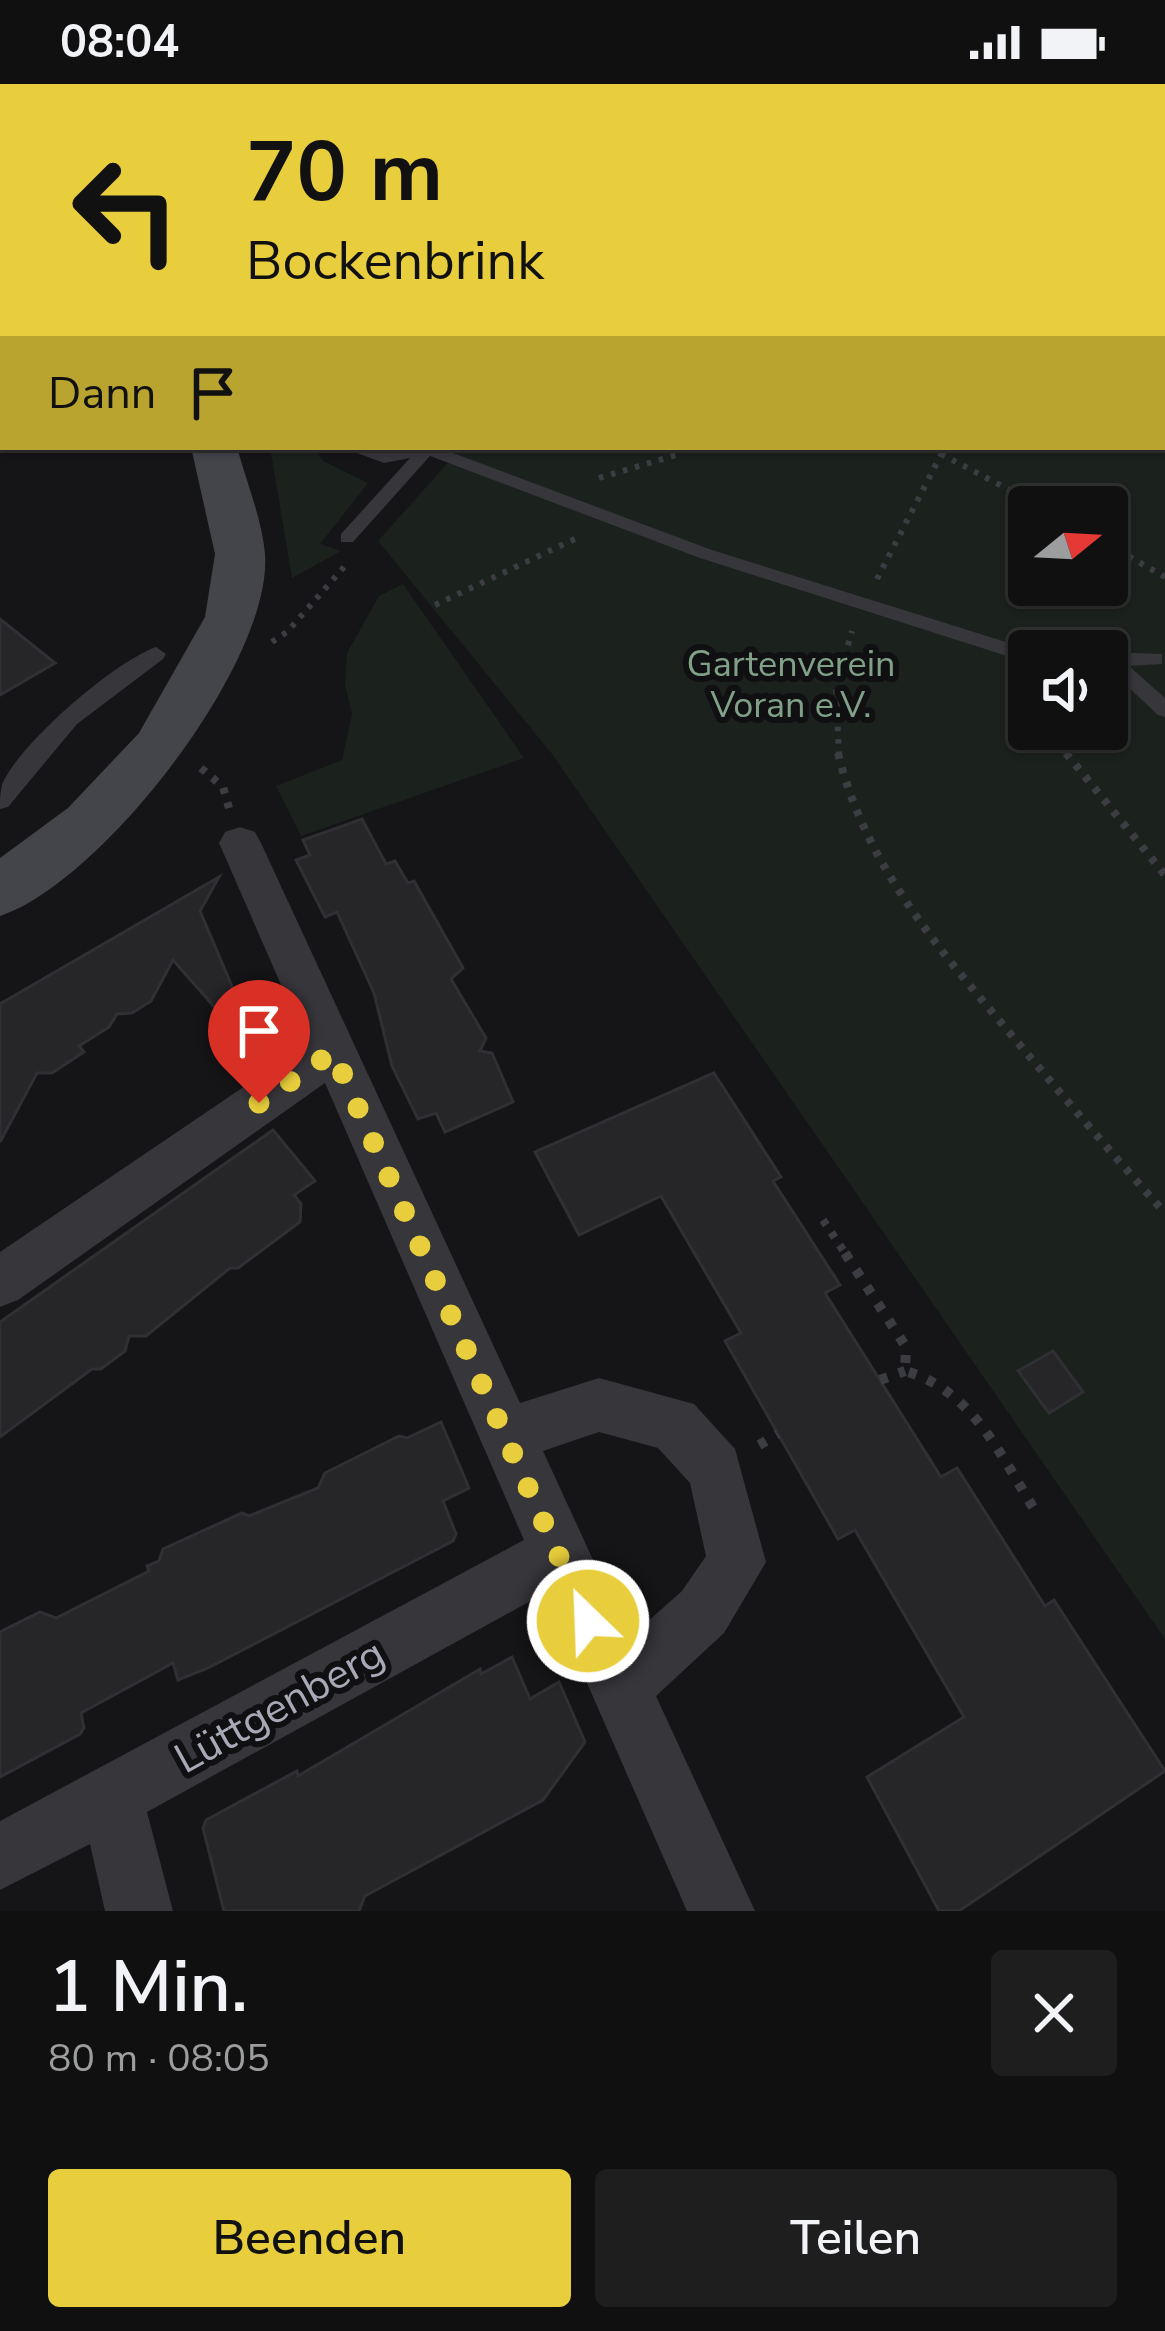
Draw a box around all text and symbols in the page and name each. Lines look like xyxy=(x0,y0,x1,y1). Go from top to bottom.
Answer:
text: 08:04 xyxy=(60,12,179,73)
text: 70 m xyxy=(246,115,443,230)
icon: left xyxy=(48,132,204,288)
text: Bockenbrink xyxy=(246,224,544,298)
icon: arrive xyxy=(180,360,246,426)
text: Dann xyxy=(48,363,156,424)
north arrow xyxy=(1008,486,1128,606)
map controls xyxy=(1008,486,1128,750)
button: sound xyxy=(1008,630,1128,750)
park label: Gartenverein Voran e.V. xyxy=(687,640,895,730)
pin xyxy=(208,980,310,1103)
icon: arrive xyxy=(226,998,292,1064)
position arrow xyxy=(525,1558,651,1684)
street label: Lüttgenberg xyxy=(165,1625,395,1787)
text: 1 Min. xyxy=(48,1938,248,2036)
button: close xyxy=(991,1950,1117,2076)
text: 80 m · 08:05 xyxy=(48,2032,270,2085)
button: Beenden xyxy=(48,2169,571,2307)
button: Teilen xyxy=(595,2169,1117,2307)

